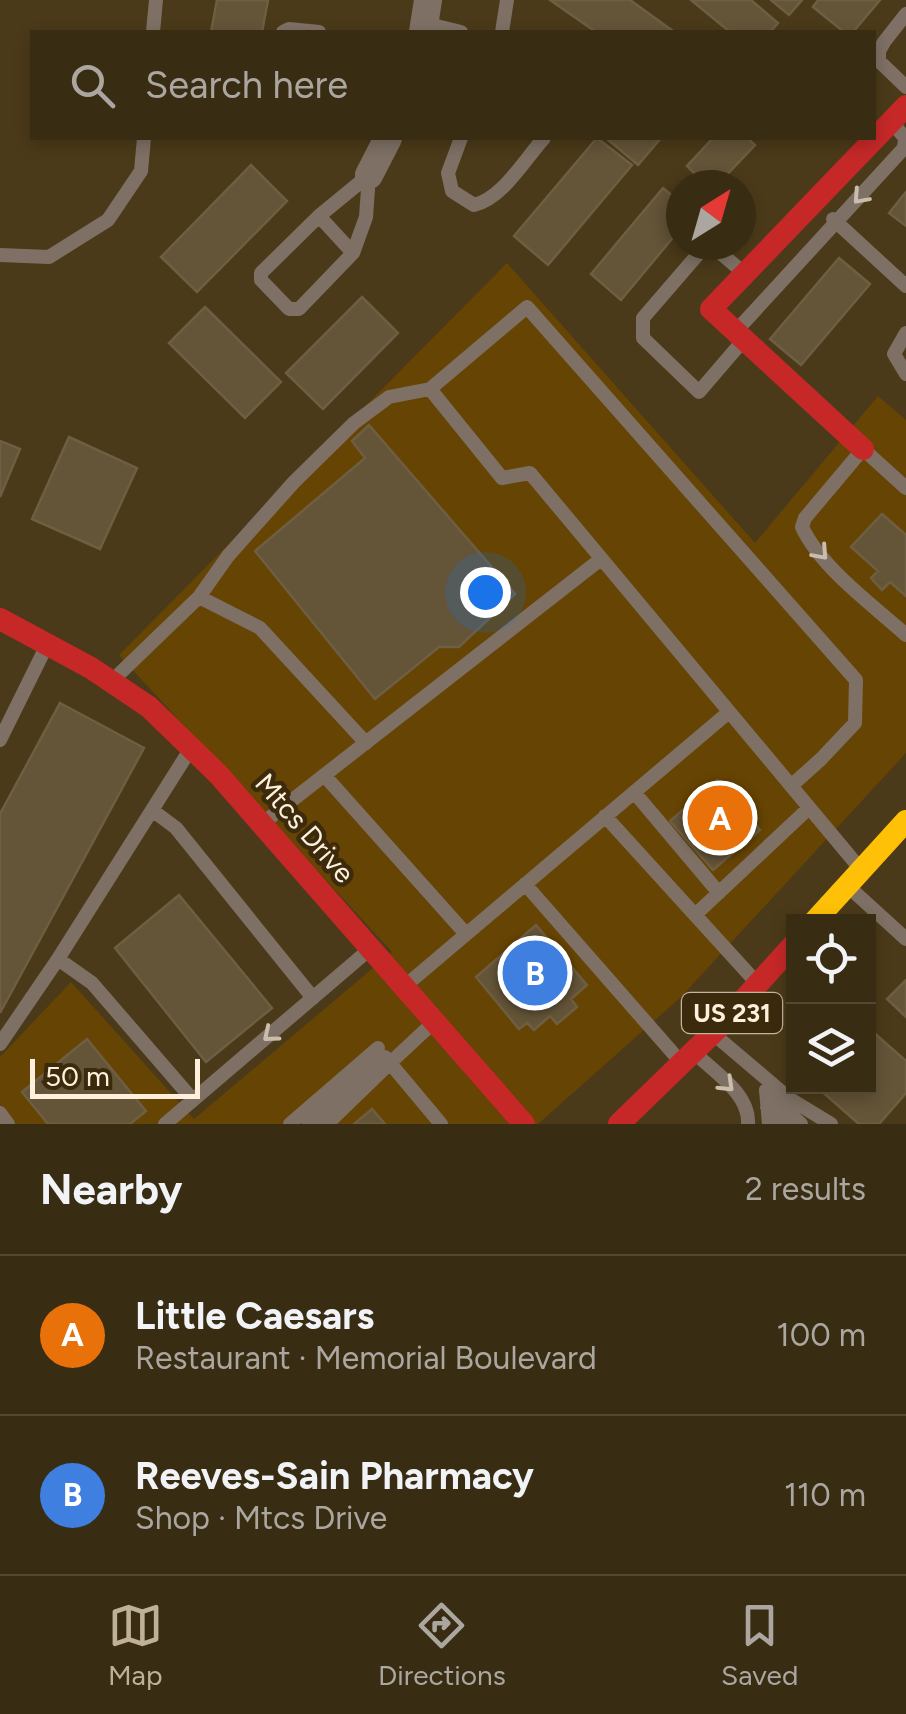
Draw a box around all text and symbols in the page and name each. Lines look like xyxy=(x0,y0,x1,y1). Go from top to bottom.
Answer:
search box xyxy=(30,30,876,140)
icon: search xyxy=(65,58,120,113)
text: Search here xyxy=(145,62,348,108)
north arrow xyxy=(666,170,756,260)
one-way arrow xyxy=(854,185,872,204)
one-way arrow xyxy=(809,541,827,560)
your location xyxy=(460,567,511,618)
street label: Mtcs Drive xyxy=(248,766,362,890)
pin: A xyxy=(688,780,752,856)
map controls xyxy=(786,914,876,1094)
button: locate xyxy=(786,914,876,1004)
pin: B xyxy=(502,936,568,1010)
road number: US 231 xyxy=(682,993,782,1033)
button: layers xyxy=(786,1004,876,1094)
one-way arrow xyxy=(263,1023,281,1041)
scale bar xyxy=(30,1054,200,1098)
text: 50 m xyxy=(45,1059,110,1093)
one-way arrow xyxy=(716,1073,734,1091)
text: Nearby xyxy=(40,1164,182,1215)
text: 2 results xyxy=(745,1170,866,1208)
text: Little Caesars xyxy=(135,1293,374,1339)
text: A xyxy=(61,1316,84,1354)
text: 100 m xyxy=(777,1316,866,1354)
text: Restaurant · Memorial Boulevard xyxy=(135,1339,597,1377)
text: Reeves-Sain Pharmacy xyxy=(135,1453,534,1499)
text: B xyxy=(63,1476,82,1514)
text: 110 m xyxy=(784,1476,866,1514)
text: Shop · Mtcs Drive xyxy=(135,1499,387,1537)
tab: Map xyxy=(108,1598,163,1692)
tab: Directions xyxy=(378,1598,506,1692)
tab: Saved xyxy=(721,1598,798,1692)

